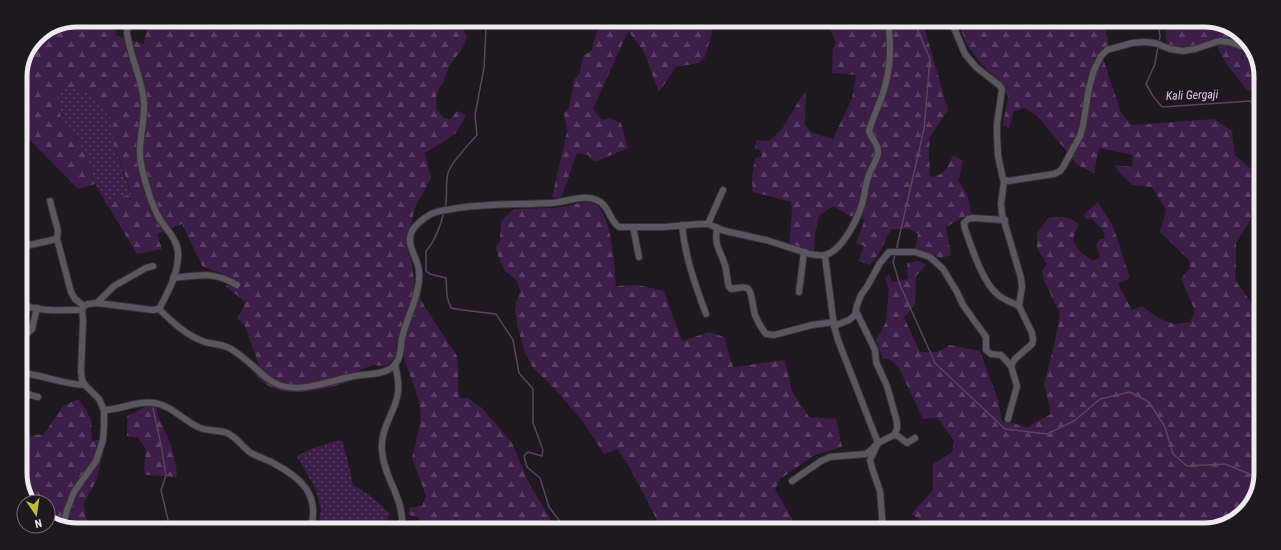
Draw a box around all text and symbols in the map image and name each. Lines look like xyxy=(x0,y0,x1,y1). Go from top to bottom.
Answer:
water label: Kali Gergaji xyxy=(1166,87,1219,103)
north arrow xyxy=(16,494,56,534)
text: N xyxy=(33,516,43,530)

